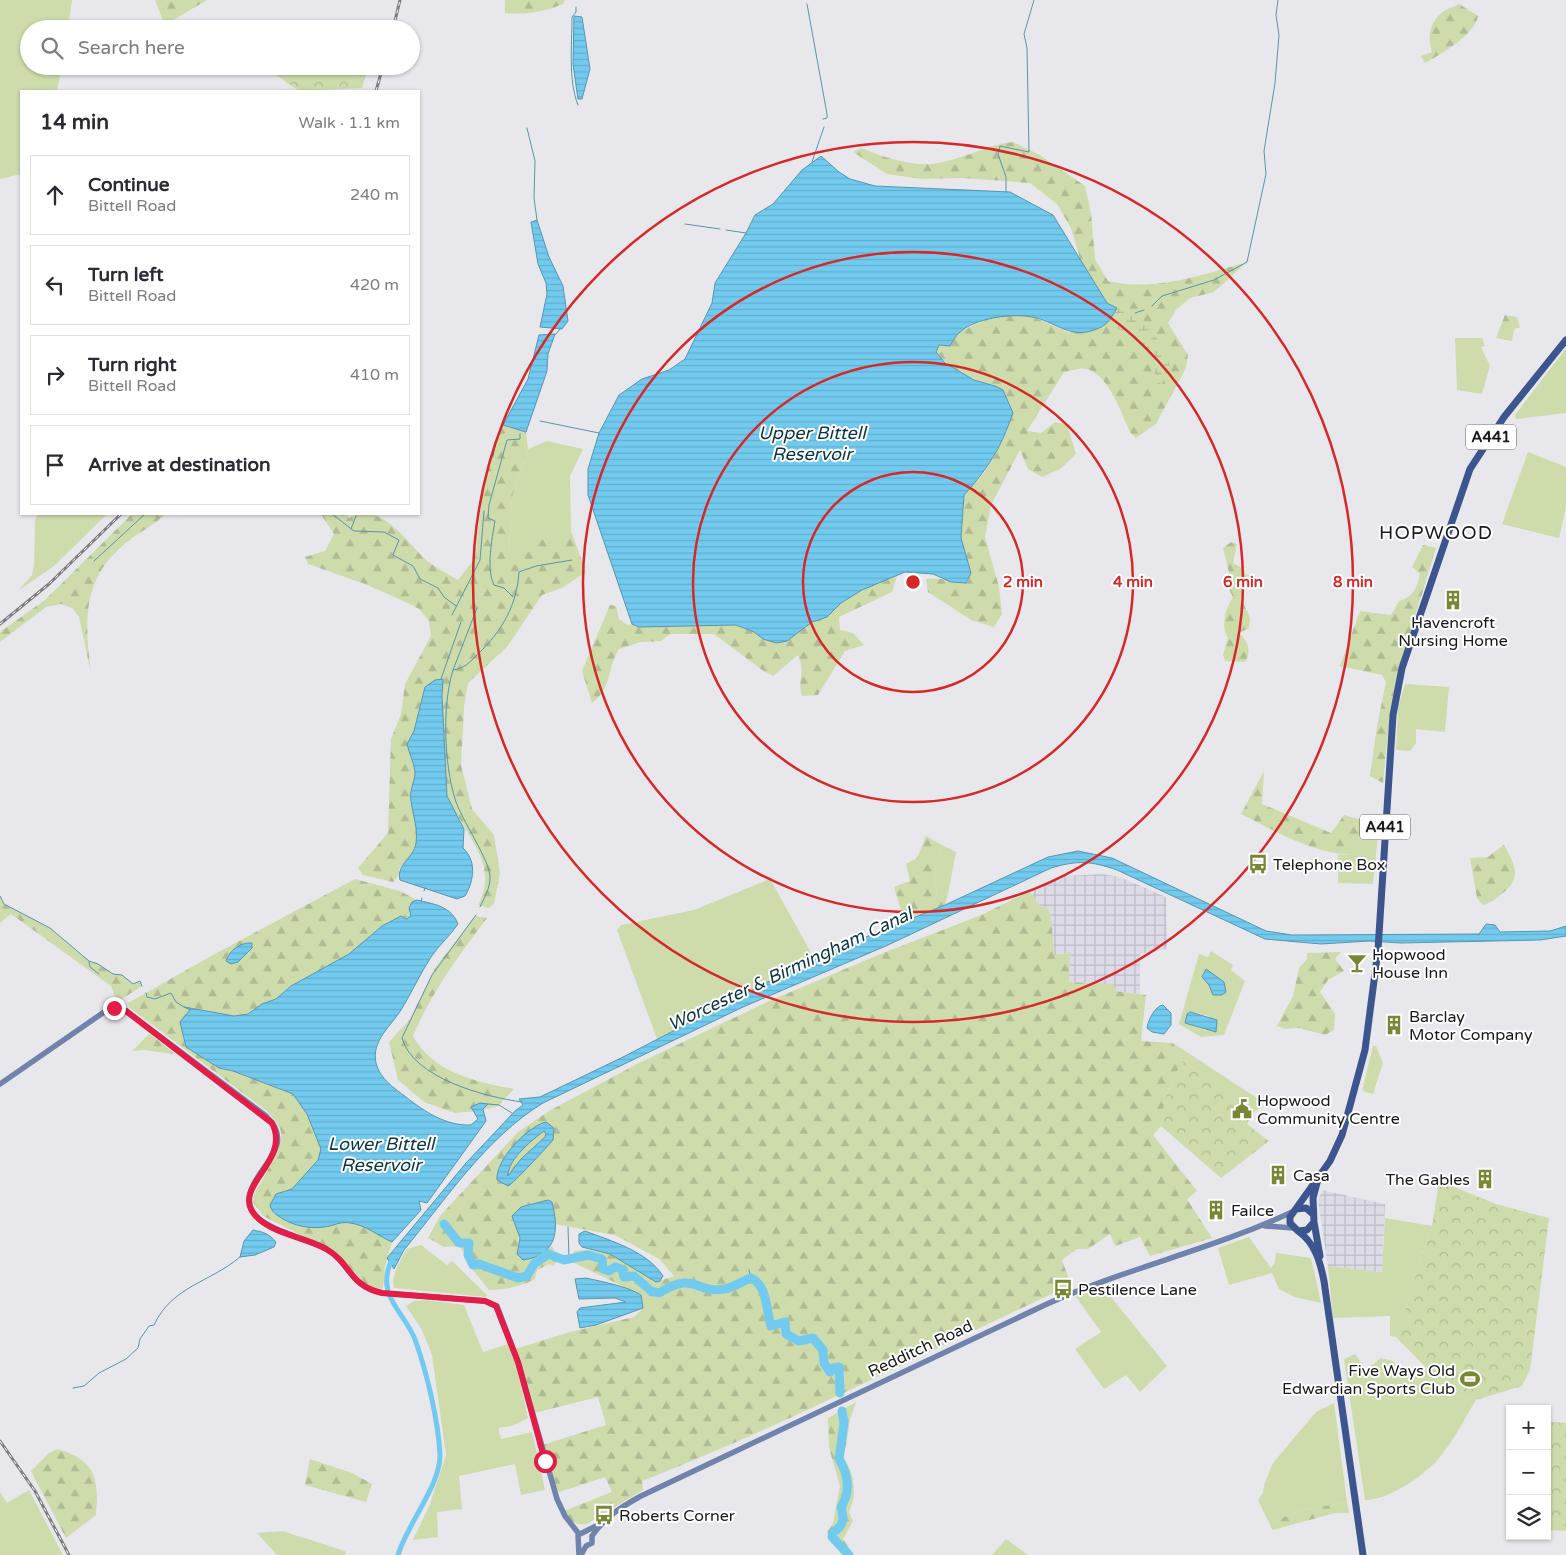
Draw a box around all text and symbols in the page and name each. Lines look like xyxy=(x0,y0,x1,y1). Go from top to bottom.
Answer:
search box xyxy=(20,20,420,75)
icon: search xyxy=(38,34,66,62)
text: Search here xyxy=(78,37,185,59)
text: 14 min xyxy=(40,110,109,135)
text: Walk · 1.1 km xyxy=(298,113,400,133)
text: Continue xyxy=(88,174,170,196)
icon: ahead xyxy=(41,181,69,209)
text: 240 m xyxy=(350,185,399,205)
text: Bittell Road xyxy=(88,196,176,216)
text: Turn left xyxy=(88,264,164,286)
icon: left xyxy=(41,271,69,299)
text: 420 m xyxy=(350,275,399,295)
text: Bittell Road xyxy=(88,286,176,306)
text: Turn right xyxy=(88,354,176,376)
icon: right xyxy=(41,361,69,389)
text: 410 m xyxy=(350,365,399,385)
text: Bittell Road xyxy=(88,376,176,396)
water label: Upper Bittell Reservoir xyxy=(758,422,868,465)
road number: A441 xyxy=(1466,424,1516,450)
icon: arrive xyxy=(41,451,69,479)
text: Arrive at destination xyxy=(88,454,271,476)
district label: HOPWOOD xyxy=(1379,522,1493,544)
centre of rings xyxy=(904,573,922,591)
text: 2 min xyxy=(1003,573,1043,591)
text: 4 min xyxy=(1113,573,1153,591)
text: 6 min xyxy=(1223,573,1263,591)
text: 8 min xyxy=(1333,573,1373,591)
building icon: Havencroft Nursing Home xyxy=(1442,589,1464,611)
place label: Havencroft Nursing Home xyxy=(1398,613,1508,651)
road number: A441 xyxy=(1360,814,1410,840)
bus stop icon: Telephone Box xyxy=(1247,853,1269,875)
place label: Telephone Box xyxy=(1273,855,1386,875)
water label: Worcester & Birmingham Canal xyxy=(664,902,918,1035)
place label: Hopwood House Inn xyxy=(1372,945,1448,983)
bar icon: Hopwood House Inn xyxy=(1346,952,1368,974)
route end xyxy=(103,997,126,1020)
place label: Barclay Motor Company xyxy=(1409,1007,1533,1045)
building icon: Barclay Motor Company xyxy=(1383,1014,1405,1036)
place label: Hopwood Community Centre xyxy=(1257,1091,1400,1129)
public building icon: Hopwood Community Centre xyxy=(1231,1098,1253,1120)
water label: Lower Bittell Reservoir xyxy=(328,1133,437,1176)
building icon: Casa xyxy=(1267,1164,1289,1186)
place label: Casa xyxy=(1293,1166,1330,1186)
building icon: The Gables xyxy=(1474,1168,1496,1190)
place label: The Gables xyxy=(1385,1170,1470,1190)
building icon: Failce xyxy=(1205,1199,1227,1221)
place label: Failce xyxy=(1231,1201,1274,1221)
bus stop icon: Pestilence Lane xyxy=(1052,1278,1074,1300)
place label: Pestilence Lane xyxy=(1078,1280,1197,1300)
street label: Redditch Road xyxy=(865,1316,976,1382)
place label: Five Ways Old Edwardian Sports Club xyxy=(1282,1361,1455,1399)
sports icon: Five Ways Old Edwardian Sports Club xyxy=(1459,1368,1481,1390)
map controls xyxy=(1506,1405,1551,1540)
button: + xyxy=(1506,1405,1551,1450)
route start xyxy=(534,1450,557,1473)
button: − xyxy=(1506,1450,1551,1495)
button: layers xyxy=(1506,1495,1551,1540)
bus stop icon: Roberts Corner xyxy=(593,1504,615,1526)
place label: Roberts Corner xyxy=(619,1506,736,1526)

